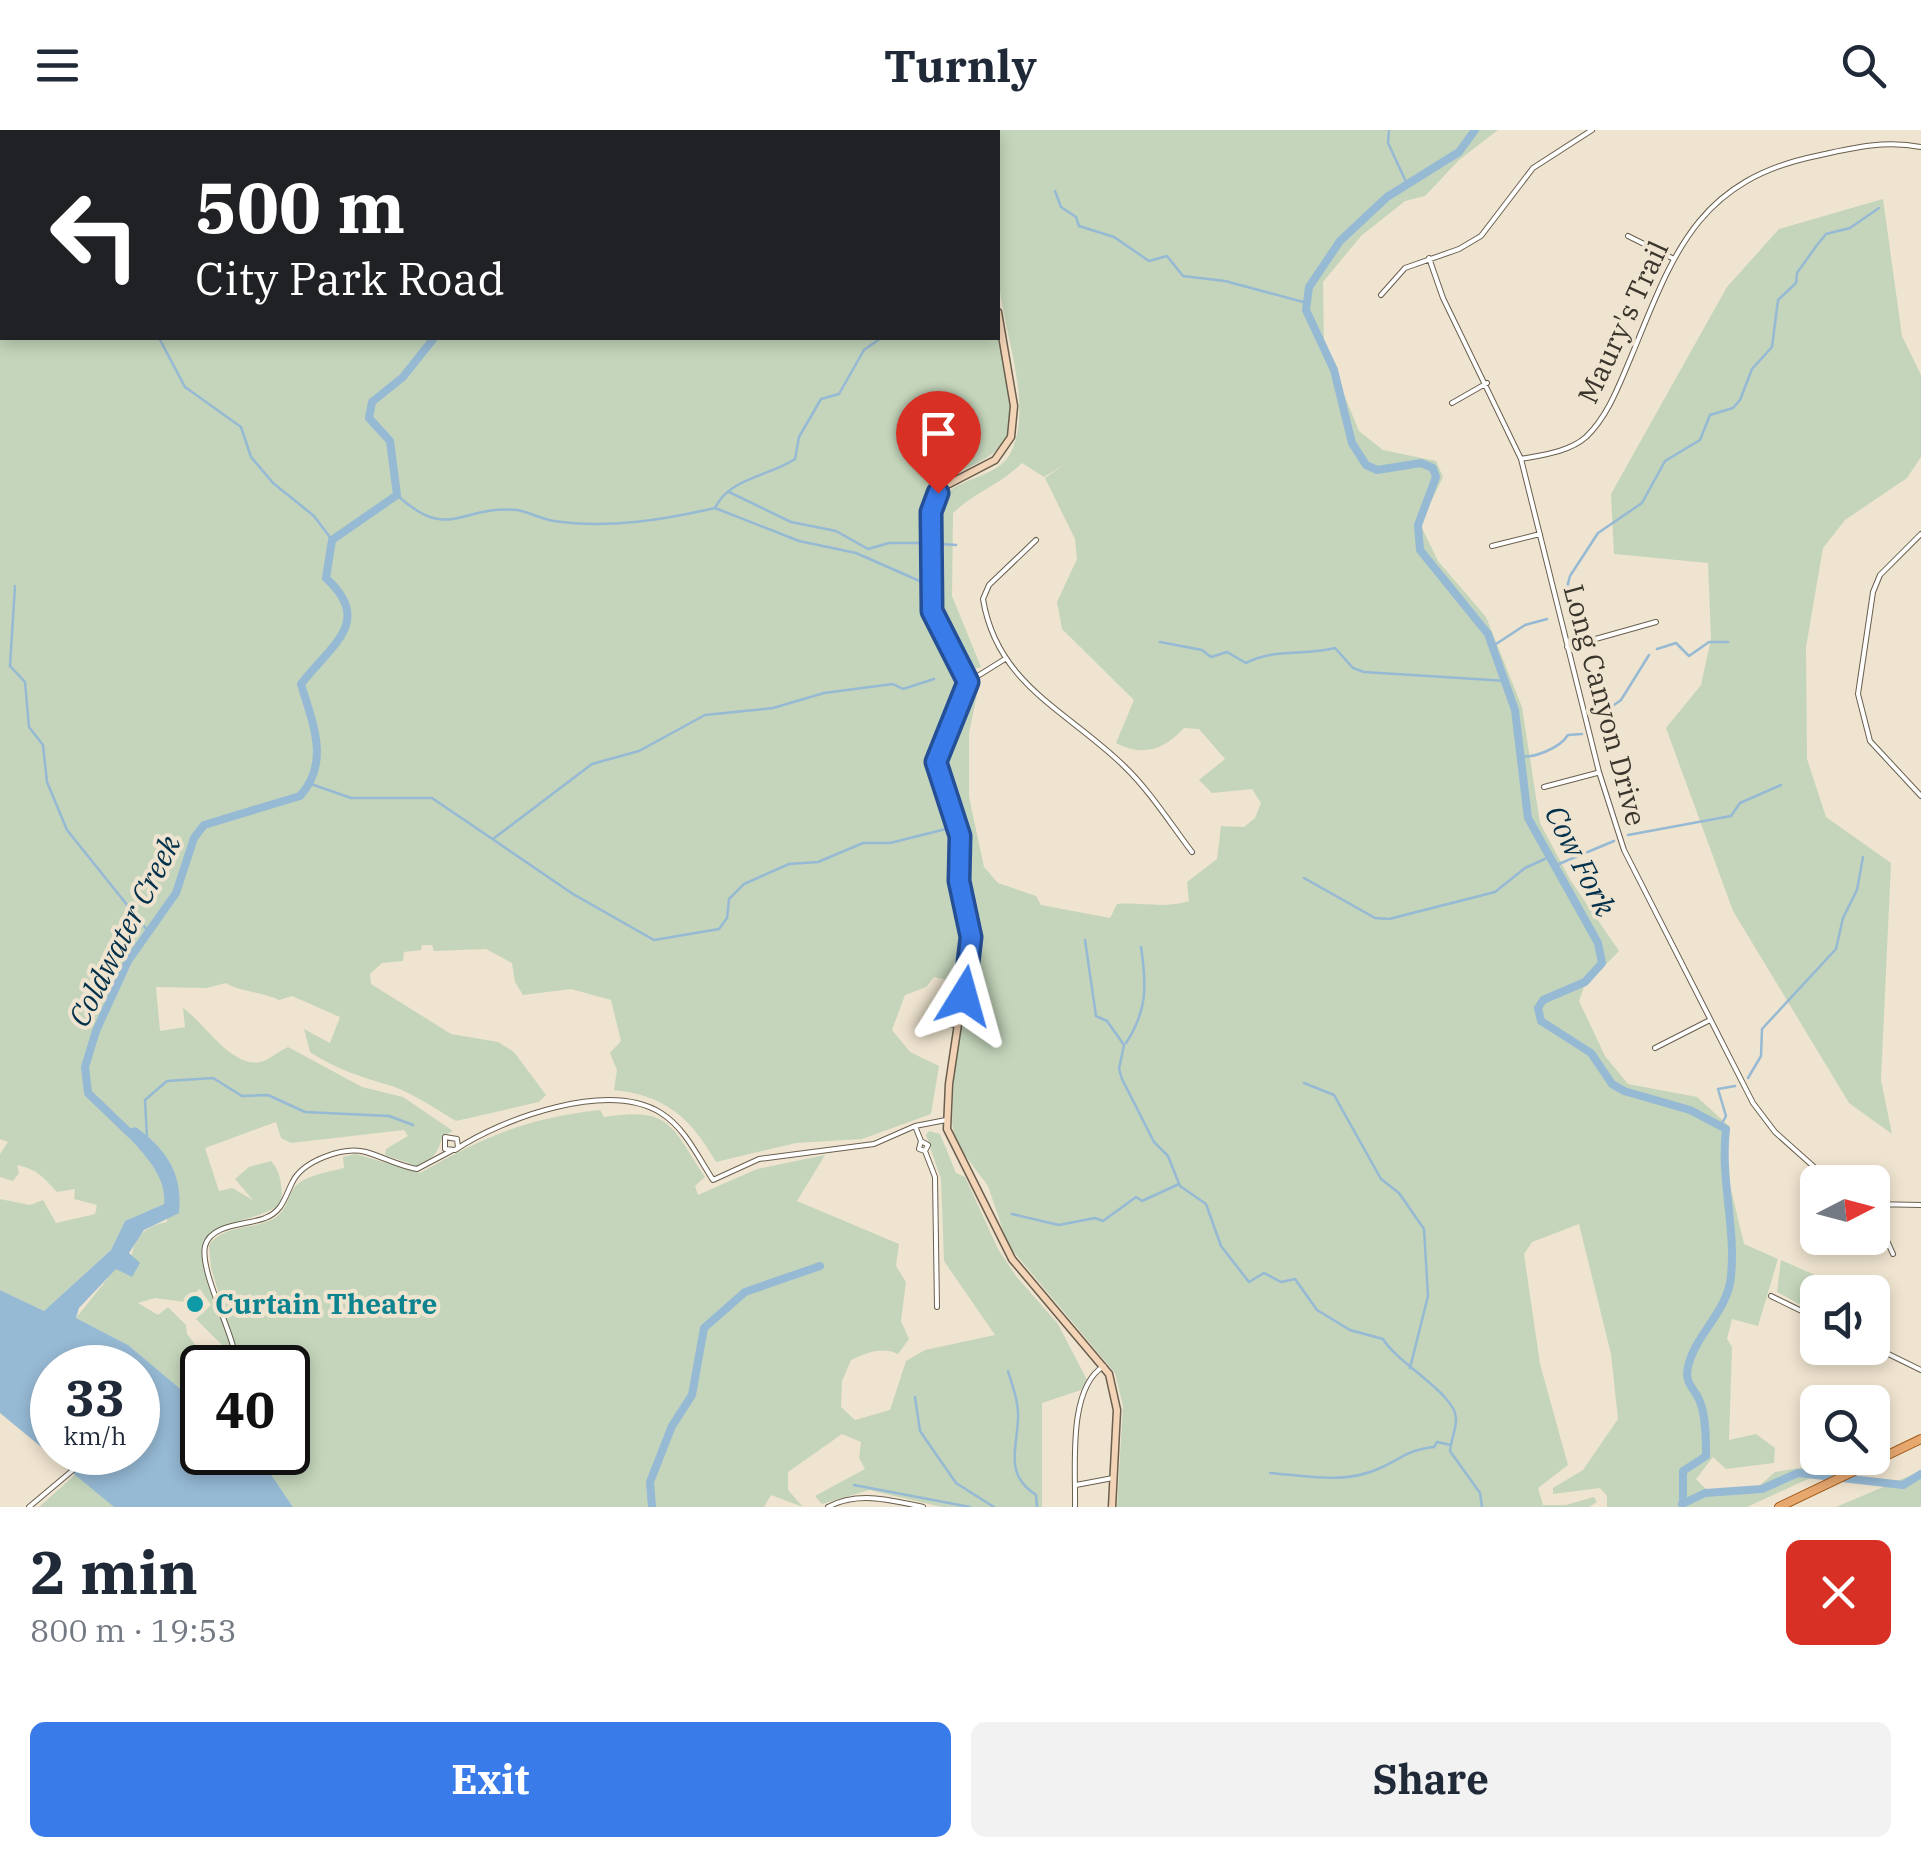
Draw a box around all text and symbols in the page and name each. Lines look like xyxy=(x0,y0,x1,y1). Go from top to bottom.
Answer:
text: Turnly xyxy=(884,36,1037,94)
icon: menu xyxy=(30,38,85,93)
icon: search xyxy=(1836,38,1891,93)
text: 500 m xyxy=(195,161,405,252)
icon: left xyxy=(30,170,160,300)
street label: Maury's Trail xyxy=(1569,235,1676,409)
text: City Park Road xyxy=(195,249,505,307)
pin xyxy=(896,391,981,494)
icon: arrive xyxy=(911,406,966,461)
street label: Long Canyon Drive xyxy=(1555,580,1655,830)
water label: Cow Fork xyxy=(1537,798,1626,922)
water label: Coldwater Creek xyxy=(59,828,189,1033)
position arrow xyxy=(912,944,1016,1048)
north arrow xyxy=(1800,1165,1890,1255)
map controls xyxy=(1800,1165,1890,1475)
button: sound xyxy=(1800,1275,1890,1365)
place label: Curtain Theatre xyxy=(215,1285,437,1322)
marker: Curtain Theatre xyxy=(184,1293,206,1315)
speed limit sign: 40 xyxy=(180,1345,310,1475)
text: 33 xyxy=(65,1365,125,1430)
button: search xyxy=(1800,1385,1890,1475)
text: km/h xyxy=(63,1419,127,1452)
text: 2 min xyxy=(30,1532,198,1611)
button: close xyxy=(1786,1540,1891,1645)
text: 800 m · 19:53 xyxy=(30,1609,237,1651)
button: Exit xyxy=(30,1722,951,1837)
button: Share xyxy=(971,1722,1891,1837)

